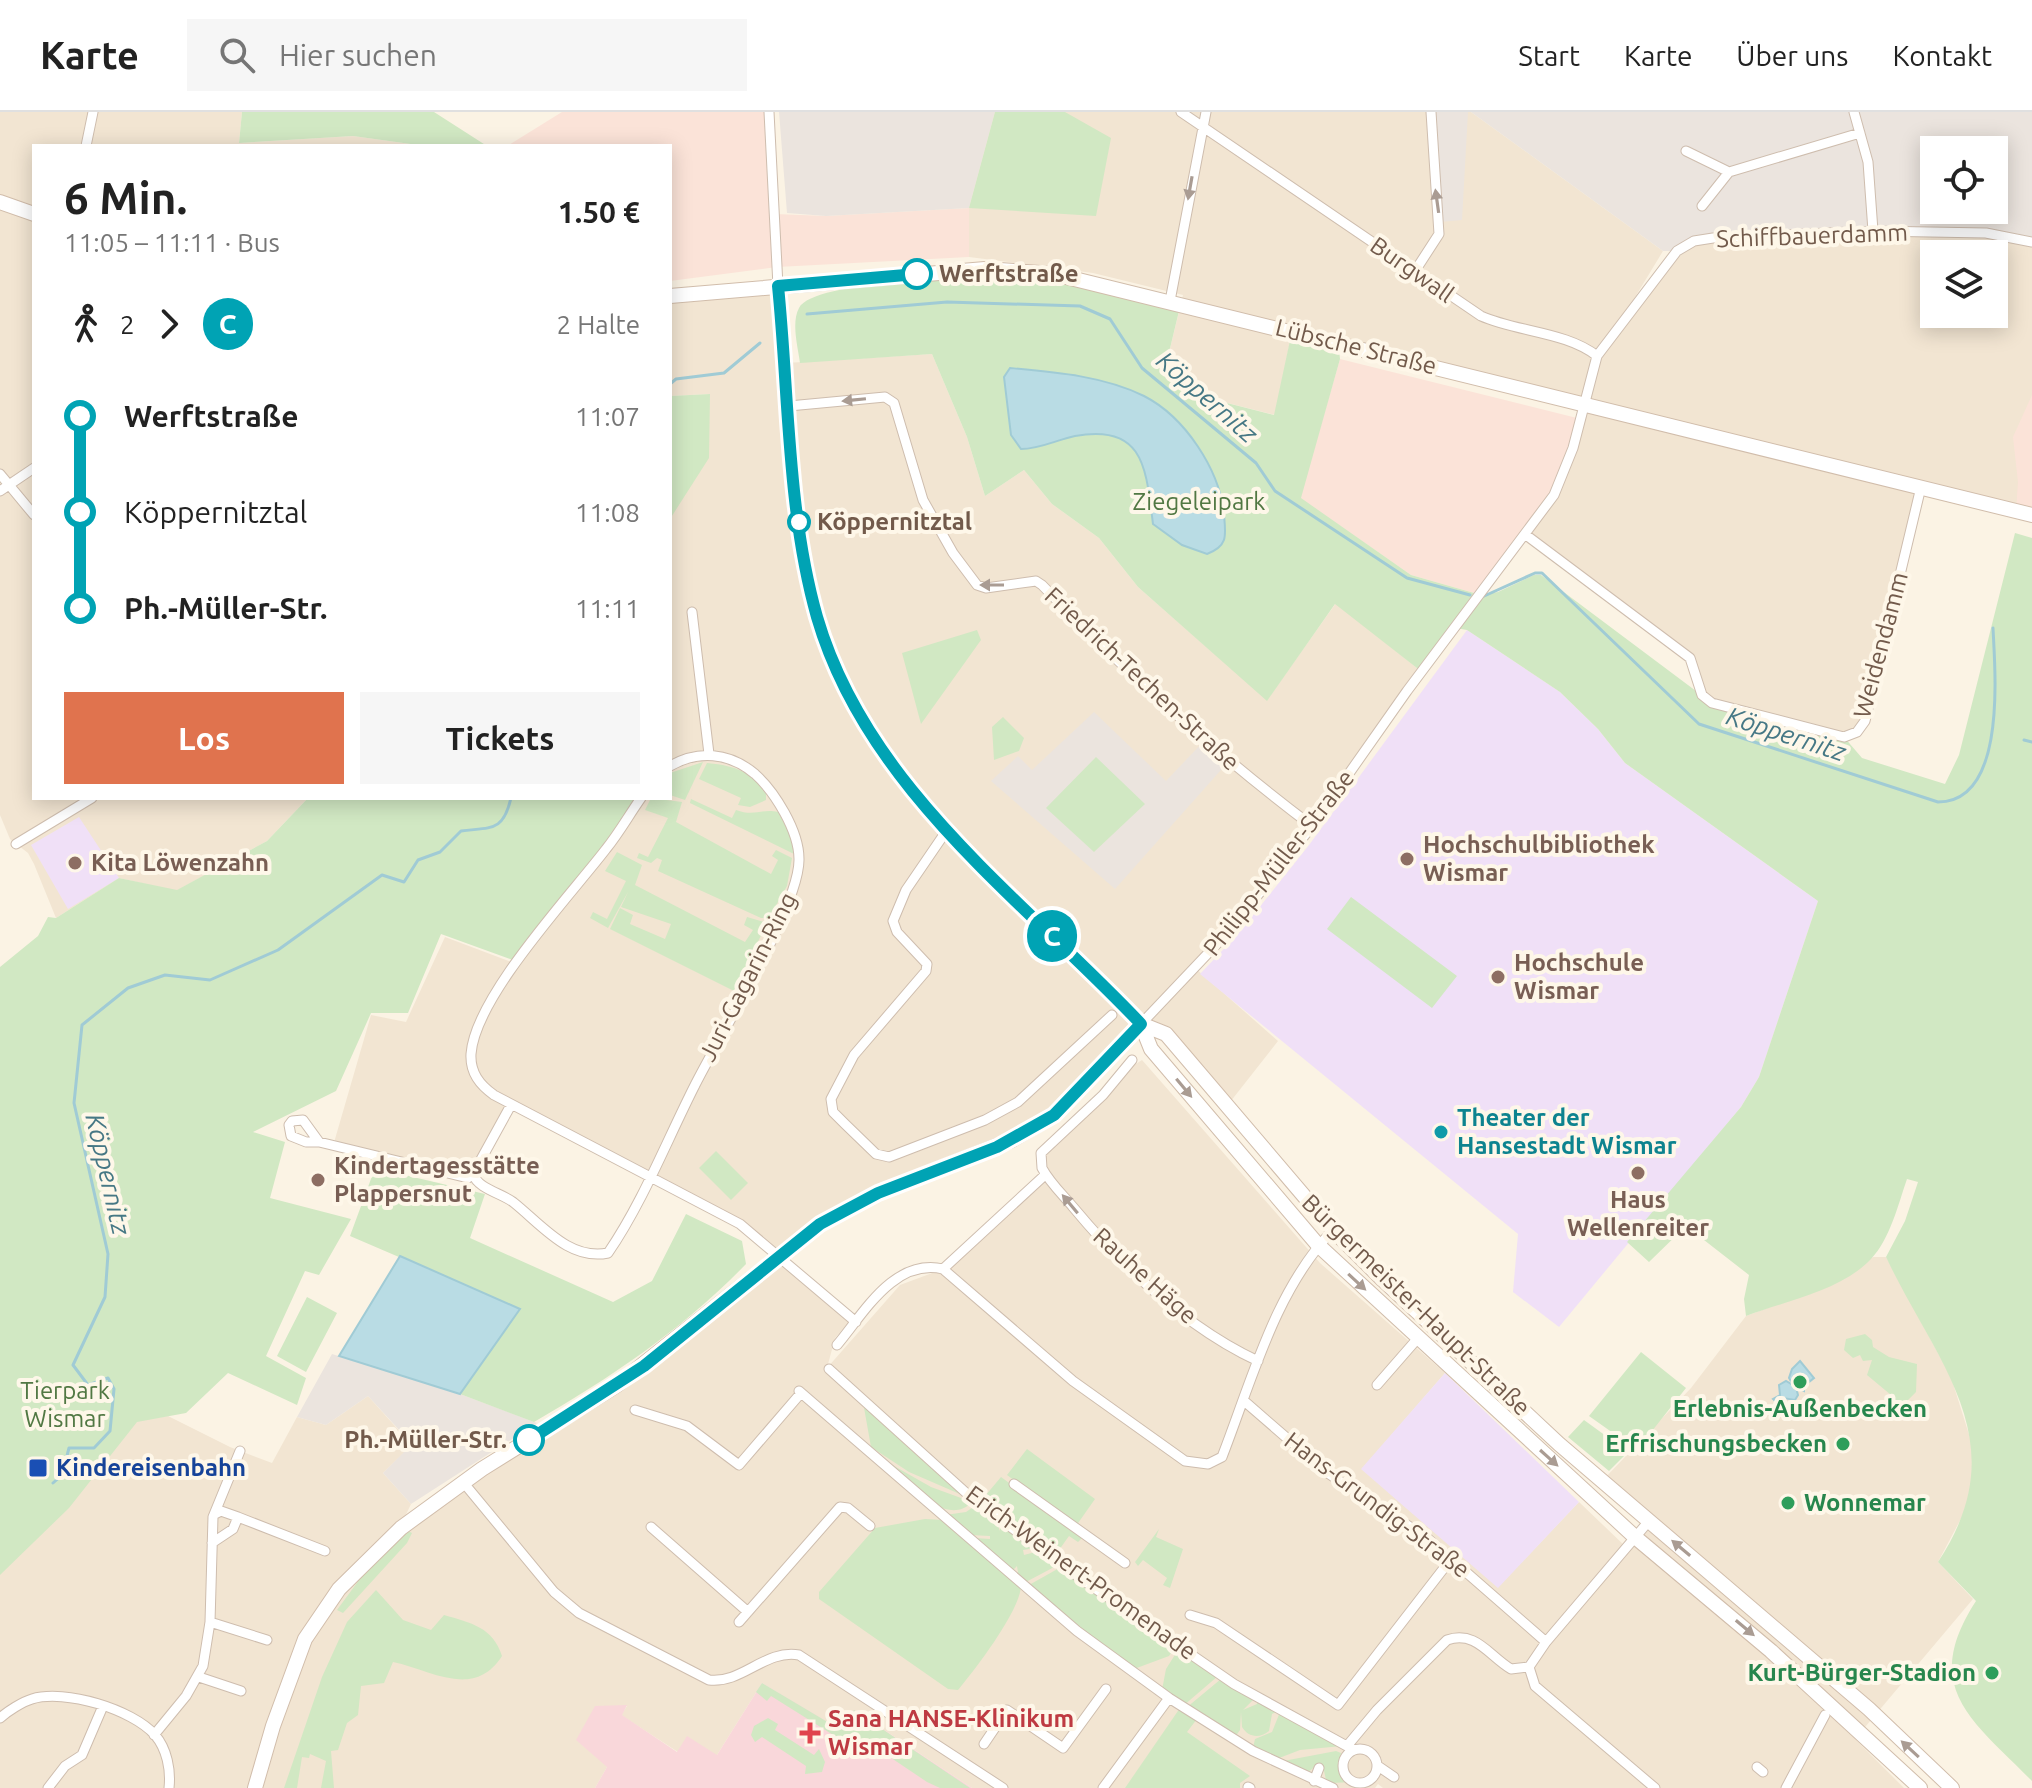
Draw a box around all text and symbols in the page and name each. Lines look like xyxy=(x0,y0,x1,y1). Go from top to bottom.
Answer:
search box xyxy=(187,19,747,91)
icon: search xyxy=(215,33,259,77)
text: Karte xyxy=(40,34,139,76)
text: Hier suchen xyxy=(279,38,437,72)
text: Start xyxy=(1518,40,1580,71)
text: Karte xyxy=(1624,40,1692,71)
text: Über uns xyxy=(1736,40,1848,71)
text: Kontakt xyxy=(1892,40,1992,71)
map controls xyxy=(1920,136,2008,328)
button: locate xyxy=(1920,136,2008,224)
text: 6 Min. xyxy=(64,173,187,222)
one-way arrow xyxy=(1183,176,1196,201)
one-way arrow xyxy=(1430,188,1443,213)
text: 1.50 € xyxy=(558,195,640,229)
street label: Schiffbauerdamm xyxy=(1716,219,1908,252)
text: 11:05 – 11:11 · Bus xyxy=(64,228,280,257)
street label: Burgwall xyxy=(1366,231,1459,308)
button: layers xyxy=(1920,240,2008,328)
marker: Werftstraße xyxy=(902,259,932,289)
place label: Werftstraße xyxy=(939,260,1079,287)
icon: walk xyxy=(64,302,108,346)
icon: forward xyxy=(147,302,191,346)
text: C xyxy=(219,308,237,339)
text: 2 xyxy=(120,310,135,339)
text: 2 Halte xyxy=(557,310,640,339)
street label: Lübsche Straße xyxy=(1273,313,1439,380)
water label: Köppernitz xyxy=(1151,345,1264,449)
one-way arrow xyxy=(841,394,866,407)
text: Werftstraße xyxy=(124,399,298,433)
text: 11:07 xyxy=(575,402,640,431)
park label: Ziegeleipark xyxy=(1133,488,1265,515)
text: Köppernitztal xyxy=(124,495,307,529)
text: 11:08 xyxy=(575,498,640,527)
place label: Köppernitztal xyxy=(817,508,972,535)
marker: Köppernitztal xyxy=(788,511,810,533)
street label: Weidendamm xyxy=(1848,569,1913,721)
one-way arrow xyxy=(979,579,1004,591)
street label: Friedrich-Techen-Straße xyxy=(1040,582,1245,776)
text: Ph.-Müller-Str. xyxy=(124,591,327,625)
text: 11:11 xyxy=(575,594,640,623)
button: Los xyxy=(64,692,344,784)
button: Tickets xyxy=(360,692,640,784)
water label: Köppernitz xyxy=(1723,701,1850,767)
street label: Philipp-Müller-Straße xyxy=(1198,764,1359,961)
place label: Hochschulbibliothek Wismar xyxy=(1423,831,1655,886)
place label: Kita Löwenzahn xyxy=(91,849,269,876)
marker: Hochschulbibliothek Wismar xyxy=(1398,850,1416,868)
marker: Kita Löwenzahn xyxy=(66,854,84,872)
street label: Juri-Gagarin-Ring xyxy=(693,888,802,1066)
line badge: C xyxy=(1026,910,1078,962)
text: C xyxy=(1043,920,1061,951)
place label: Hochschule Wismar xyxy=(1514,949,1644,1004)
marker: Hochschule Wismar xyxy=(1489,968,1507,986)
one-way arrow xyxy=(1175,1078,1192,1098)
place label: Theater der Hansestadt Wismar xyxy=(1457,1104,1677,1159)
water label: Köppernitz xyxy=(80,1111,137,1238)
marker: Theater der Hansestadt Wismar xyxy=(1432,1123,1450,1141)
place label: Kindertagesstätte Plappersnut xyxy=(334,1152,540,1207)
marker: Haus Wellenreiter xyxy=(1629,1164,1647,1182)
marker: Kindertagesstätte Plappersnut xyxy=(309,1171,327,1189)
place label: Haus Wellenreiter xyxy=(1567,1186,1709,1241)
street label: Bürgermeister-Haupt-Straße xyxy=(1297,1189,1536,1421)
one-way arrow xyxy=(1062,1195,1079,1215)
street label: Rauhe Häge xyxy=(1088,1222,1202,1329)
one-way arrow xyxy=(1347,1272,1366,1290)
marker: Erlebnis-Außenbecken xyxy=(1791,1373,1809,1391)
park label: Tierpark Wismar xyxy=(20,1377,110,1432)
place label: Erlebnis-Außenbecken xyxy=(1673,1395,1927,1422)
marker: Ph.-Müller-Str. xyxy=(514,1425,544,1455)
place label: Ph.-Müller-Str. xyxy=(344,1426,507,1453)
street label: Hans-Grundig-Straße xyxy=(1280,1426,1475,1583)
place label: Erfrischungsbecken xyxy=(1605,1430,1827,1457)
marker: Erfrischungsbecken xyxy=(1834,1435,1852,1453)
one-way arrow xyxy=(1539,1448,1558,1466)
place label: Kindereisenbahn xyxy=(56,1454,246,1481)
marker: Kindereisenbahn xyxy=(27,1457,49,1479)
street label: Erich-Weinert-Promenade xyxy=(961,1480,1202,1665)
place label: Wonnemar xyxy=(1804,1489,1926,1516)
marker: Wonnemar xyxy=(1779,1494,1797,1512)
one-way arrow xyxy=(1672,1540,1692,1557)
one-way arrow xyxy=(1735,1619,1754,1637)
place label: Kurt-Bürger-Stadion xyxy=(1748,1659,1976,1686)
marker: Kurt-Bürger-Stadion xyxy=(1983,1664,2001,1682)
place label: Sana HANSE-Klinikum Wismar xyxy=(828,1705,1074,1760)
marker: Sana HANSE-Klinikum Wismar xyxy=(799,1722,821,1744)
one-way arrow xyxy=(1901,1740,1920,1758)

